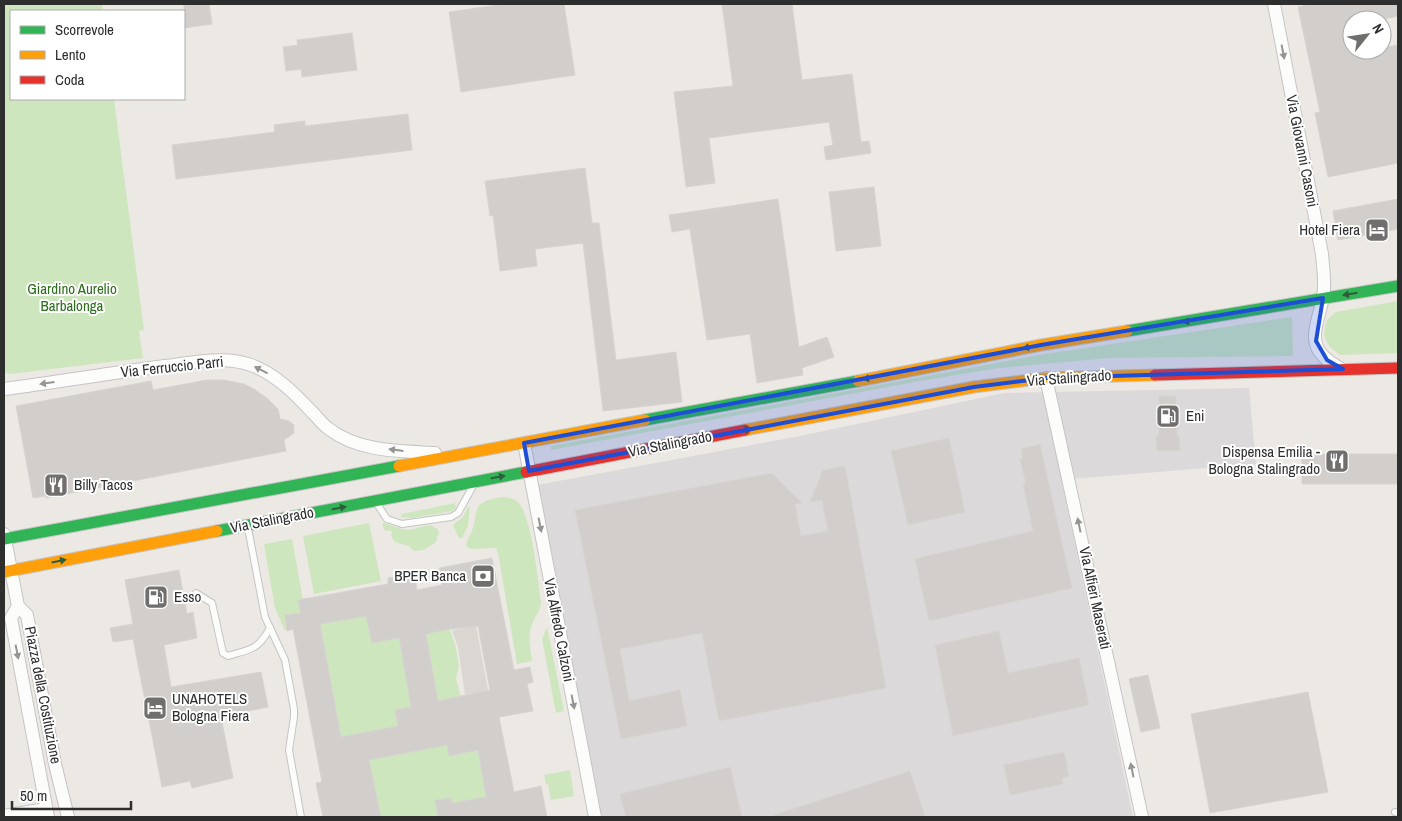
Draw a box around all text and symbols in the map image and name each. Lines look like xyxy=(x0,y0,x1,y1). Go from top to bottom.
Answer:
legend xyxy=(10,10,185,100)
north arrow xyxy=(1342,10,1392,60)
text: Scorrevole xyxy=(55,19,114,40)
text: N xyxy=(1368,20,1388,37)
text: Lento xyxy=(55,44,86,65)
one-way arrow xyxy=(1279,44,1287,60)
text: Coda xyxy=(55,69,85,90)
street label: Via Giovanni Casoni xyxy=(1281,93,1324,209)
hotel icon: Hotel Fiera xyxy=(1364,217,1390,243)
place label: Hotel Fiera xyxy=(1299,219,1360,240)
park label: Giardino Aurelio Barbalonga xyxy=(27,278,117,316)
one-way arrow xyxy=(1342,290,1358,298)
one-way arrow xyxy=(1182,317,1198,325)
one-way arrow xyxy=(1021,343,1037,351)
street label: Via Ferruccio Parri xyxy=(120,351,224,382)
street label: Via Stalingrado xyxy=(1026,364,1112,391)
one-way arrow xyxy=(253,366,268,374)
one-way arrow xyxy=(862,375,878,383)
one-way arrow xyxy=(38,379,54,387)
fuel station icon: Eni xyxy=(1155,403,1181,429)
place label: Eni xyxy=(1186,405,1204,426)
street label: Via Stalingrado xyxy=(626,425,714,462)
one-way arrow xyxy=(736,426,751,434)
place label: Dispensa Emilia - Bologna Stalingrado xyxy=(1209,441,1320,479)
one-way arrow xyxy=(388,446,404,454)
restaurant icon: Dispensa Emilia - Bologna Stalingrado xyxy=(1324,448,1350,474)
restaurant icon: Billy Tacos xyxy=(43,472,69,498)
one-way arrow xyxy=(491,473,507,481)
place label: Billy Tacos xyxy=(74,474,133,495)
street label: Via Stalingrado xyxy=(228,501,316,538)
one-way arrow xyxy=(331,503,347,511)
one-way arrow xyxy=(536,518,544,534)
one-way arrow xyxy=(1075,518,1083,533)
street label: Via Alfieri Maserati xyxy=(1074,545,1117,651)
one-way arrow xyxy=(51,556,67,564)
bank icon: BPER Banca xyxy=(470,563,496,589)
place label: BPER Banca xyxy=(394,565,466,586)
street label: Via Alfredo Calzoni xyxy=(539,576,580,683)
fuel station icon: Esso xyxy=(143,584,169,610)
place label: Esso xyxy=(174,586,202,607)
street label: Piazza della Costituzione xyxy=(20,624,67,766)
one-way arrow xyxy=(13,645,21,660)
place label: UNAHOTELS Bologna Fiera xyxy=(172,688,249,726)
hotel icon: UNAHOTELS Bologna Fiera xyxy=(142,695,168,721)
one-way arrow xyxy=(569,695,577,710)
one-way arrow xyxy=(1128,762,1136,777)
scale bar xyxy=(12,778,131,810)
text: 50 m xyxy=(20,785,47,806)

